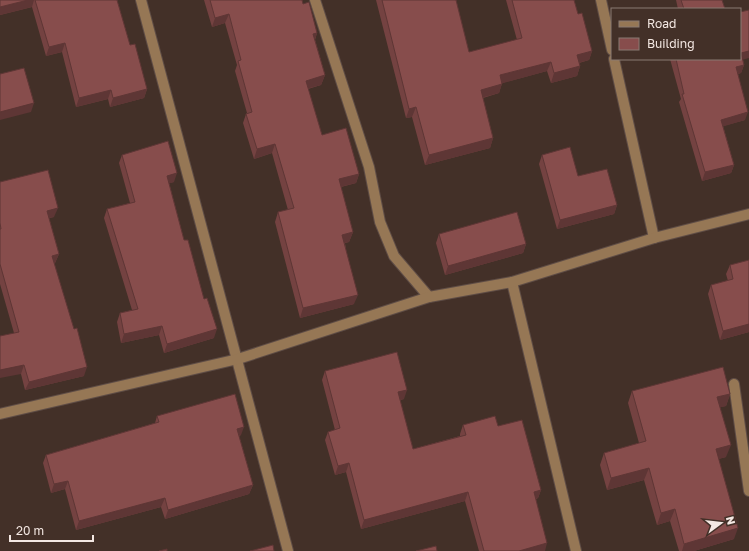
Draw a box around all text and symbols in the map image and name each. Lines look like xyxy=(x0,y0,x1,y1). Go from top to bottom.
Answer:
legend xyxy=(611,8,741,60)
text: Road xyxy=(647,16,676,31)
text: Building xyxy=(647,36,695,51)
north arrow xyxy=(701,503,741,543)
text: N xyxy=(724,515,739,526)
scale bar xyxy=(10,517,93,543)
text: 20 m xyxy=(16,523,44,538)

